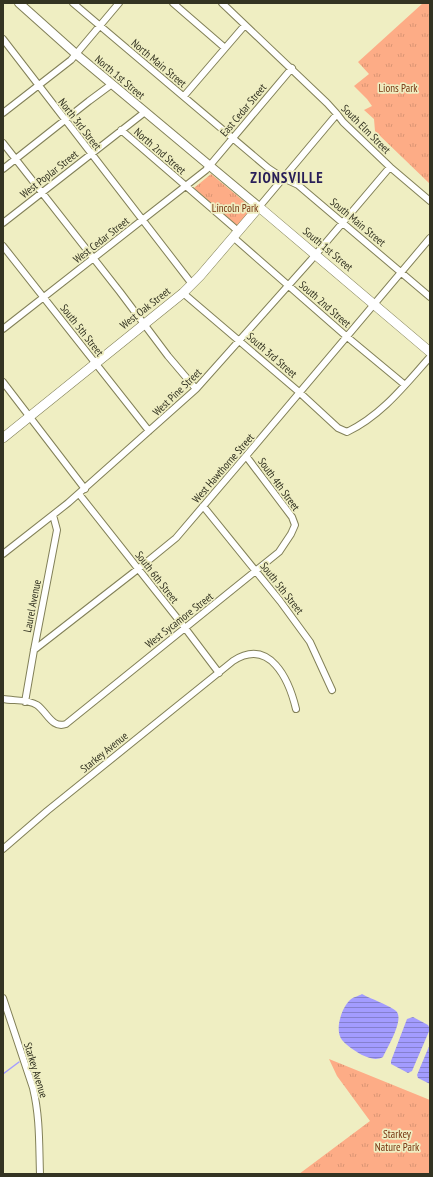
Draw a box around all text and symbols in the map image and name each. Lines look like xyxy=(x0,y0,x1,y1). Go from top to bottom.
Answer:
street label: North Main Street xyxy=(129,36,189,90)
street label: North 1st Street xyxy=(92,52,148,102)
street label: East Cedar Street xyxy=(217,81,269,139)
park label: Lions Park xyxy=(379,81,418,95)
street label: North 3rd Street xyxy=(55,95,105,153)
street label: South Elm Street xyxy=(338,101,394,157)
street label: North 2nd Street xyxy=(131,125,189,177)
street label: West Poplar Street xyxy=(17,147,81,201)
district label: ZIONSVILLE xyxy=(250,168,324,187)
street label: South Main Street xyxy=(327,195,389,249)
park label: Lincoln Park xyxy=(212,201,259,215)
street label: West Cedar Street xyxy=(70,214,132,266)
street label: South 1st Street xyxy=(300,224,356,274)
street label: South 2nd Street xyxy=(296,278,354,330)
street label: West Oak Street xyxy=(117,284,173,332)
street label: South 5th Street xyxy=(57,301,107,359)
street label: South 3rd Street xyxy=(244,329,300,381)
street label: West Pine Street xyxy=(150,365,204,419)
street label: West Hawthorne Street xyxy=(189,430,257,506)
street label: South 4th Street xyxy=(255,455,303,513)
street label: South 6th Street xyxy=(132,548,182,606)
street label: South 5th Street xyxy=(257,559,307,617)
street label: Laurel Avenue xyxy=(20,578,44,634)
street label: West Sycamore Street xyxy=(142,589,216,651)
street label: Starkey Avenue xyxy=(77,728,131,775)
street label: Starkey Avenue xyxy=(21,1041,51,1100)
park label: Starkey Nature Park xyxy=(375,1127,420,1154)

